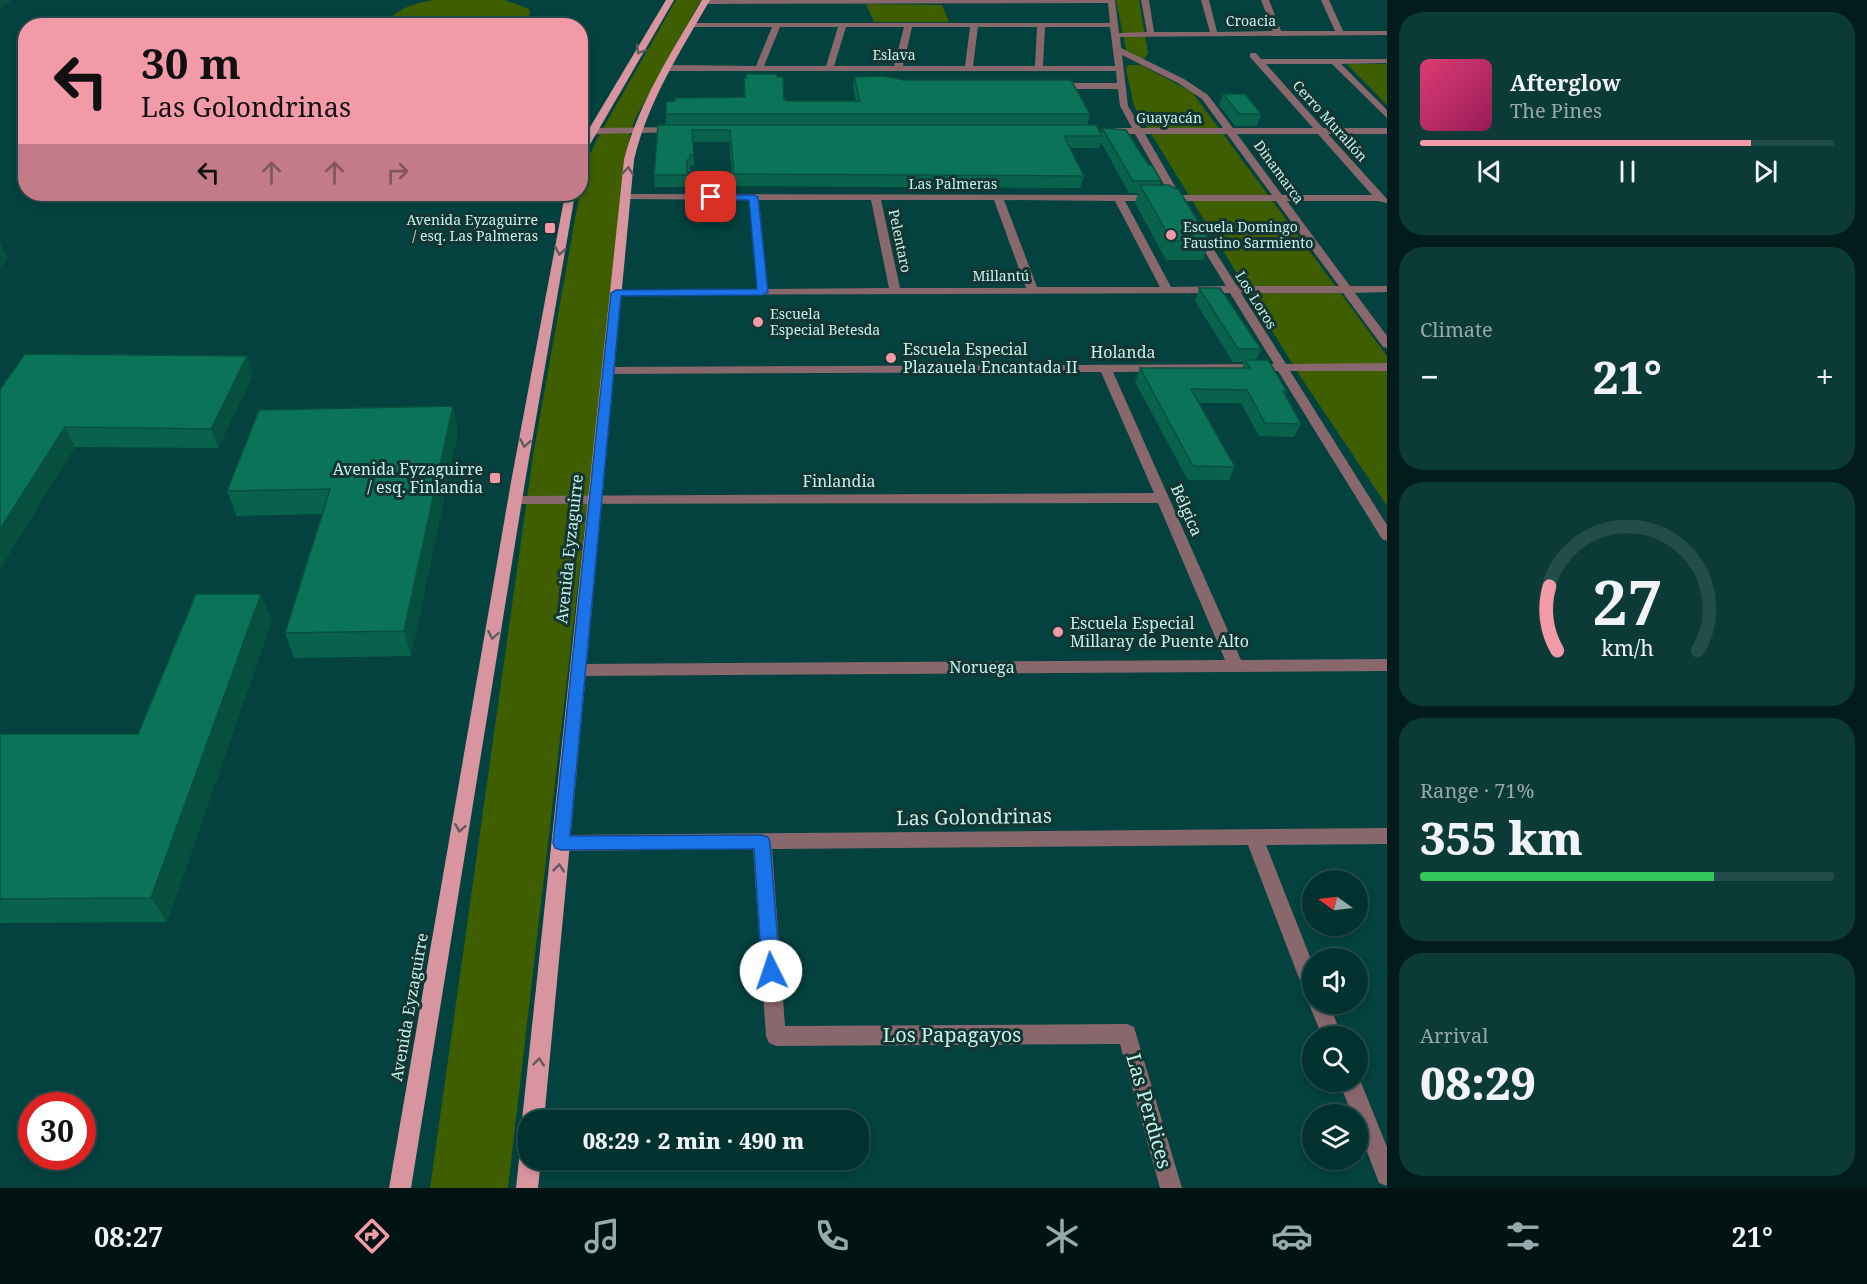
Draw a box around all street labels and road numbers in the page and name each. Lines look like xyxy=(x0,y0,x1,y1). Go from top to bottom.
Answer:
street label: Croacia xyxy=(1226,11,1276,30)
street label: Eslava xyxy=(872,45,916,64)
street label: Cerro Murallón xyxy=(1289,76,1372,165)
street label: Guayacán xyxy=(1136,108,1202,127)
street label: Dinamarca xyxy=(1250,136,1309,207)
street label: Las Palmeras xyxy=(909,174,997,193)
street label: Pelentaro xyxy=(885,207,916,274)
street label: Millantú xyxy=(972,266,1030,285)
street label: Los Loros xyxy=(1231,267,1282,332)
street label: Holanda xyxy=(1090,341,1156,363)
street label: Finlandia xyxy=(802,470,876,492)
street label: Avenida Eyzaguirre xyxy=(550,473,588,625)
street label: Bélgica xyxy=(1166,481,1208,539)
street label: Noruega xyxy=(949,656,1015,678)
street label: Las Golondrinas xyxy=(896,802,1052,831)
street label: Avenida Eyzaguirre xyxy=(385,931,433,1083)
street label: Los Papagayos xyxy=(883,1021,1021,1048)
street label: Las Perdices xyxy=(1120,1050,1179,1171)

